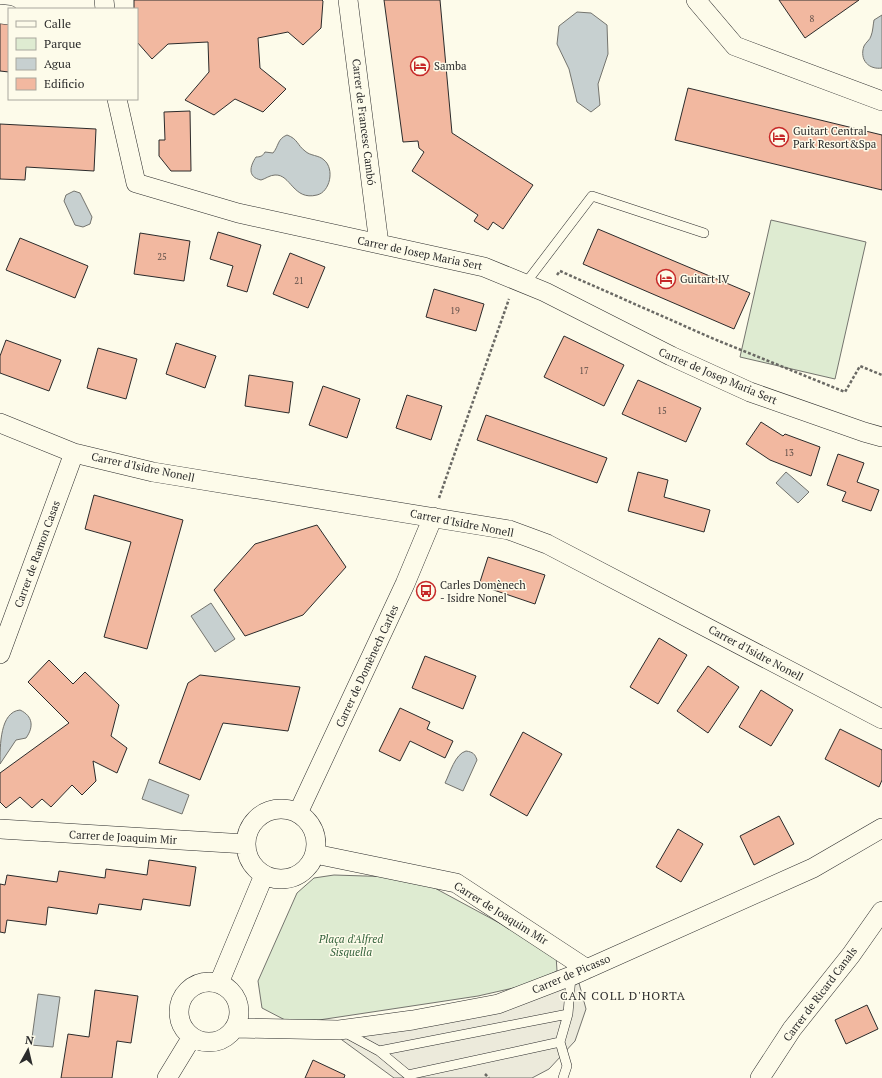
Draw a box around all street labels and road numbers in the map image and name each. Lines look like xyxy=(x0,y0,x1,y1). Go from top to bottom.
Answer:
street label: Carrer de Francesc Cambó xyxy=(349,58,379,186)
street label: Carrer de Josep Maria Sert xyxy=(356,233,484,273)
street label: Carrer de Josep Maria Sert xyxy=(657,345,779,407)
street label: Carrer d'Isidre Nonell xyxy=(90,449,196,485)
street label: Carrer de Ramon Casas xyxy=(11,498,63,609)
street label: Carrer d'Isidre Nonell xyxy=(409,506,515,540)
street label: Carrer de Domènech Carles xyxy=(332,602,402,729)
street label: Carrer d'Isidre Nonell xyxy=(706,622,806,684)
street label: Carrer de Joaquim Mir xyxy=(69,827,178,847)
street label: Carrer de Joaquim Mir xyxy=(451,878,551,948)
street label: Carrer de Ricard Canals xyxy=(780,944,860,1044)
street label: Carrer de Picasso xyxy=(530,951,612,997)

